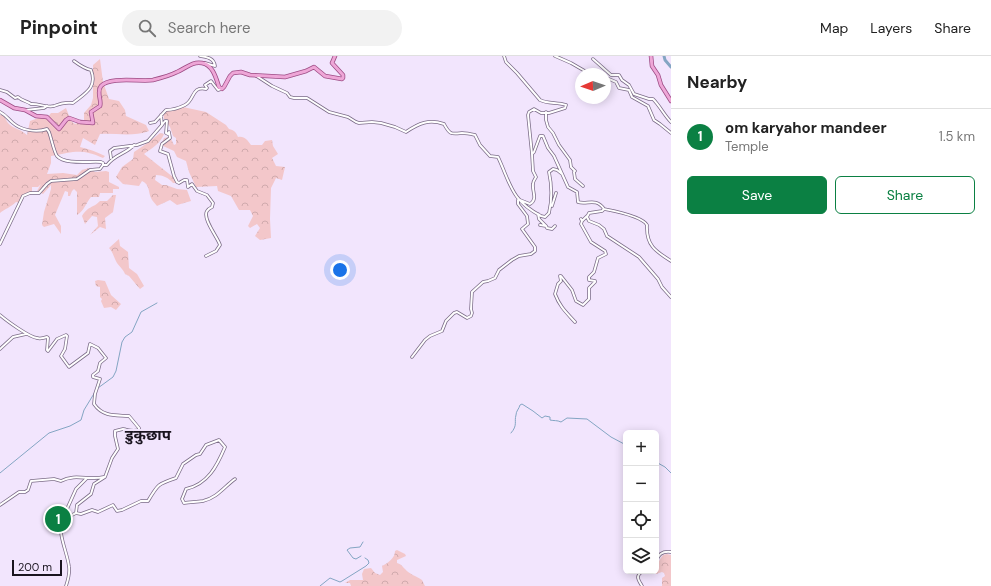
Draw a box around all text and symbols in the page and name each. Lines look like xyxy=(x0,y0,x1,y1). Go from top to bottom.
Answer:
search box xyxy=(122,10,402,46)
text: Pinpoint xyxy=(20,15,98,40)
icon: search xyxy=(136,17,158,39)
text: Search here xyxy=(168,18,251,38)
text: Map xyxy=(820,19,848,37)
text: Layers xyxy=(870,19,912,37)
text: Share xyxy=(934,19,971,37)
north arrow xyxy=(575,68,611,104)
text: Nearby xyxy=(687,71,747,93)
text: om karyahor mandeer xyxy=(725,118,887,138)
text: 1 xyxy=(698,128,702,145)
text: 1.5 km xyxy=(939,128,975,145)
text: Temple xyxy=(725,138,769,155)
button: Save xyxy=(687,176,827,214)
button: Share xyxy=(835,176,975,214)
your location xyxy=(330,260,350,280)
district label: डुकुछाप xyxy=(124,425,172,445)
map controls xyxy=(623,430,659,574)
button: + xyxy=(623,430,659,466)
button: − xyxy=(623,466,659,502)
button: locate xyxy=(623,502,659,538)
pin: 1 xyxy=(45,504,71,534)
button: layers xyxy=(623,538,659,574)
scale bar xyxy=(12,558,62,577)
text: 200 m xyxy=(18,560,52,574)

